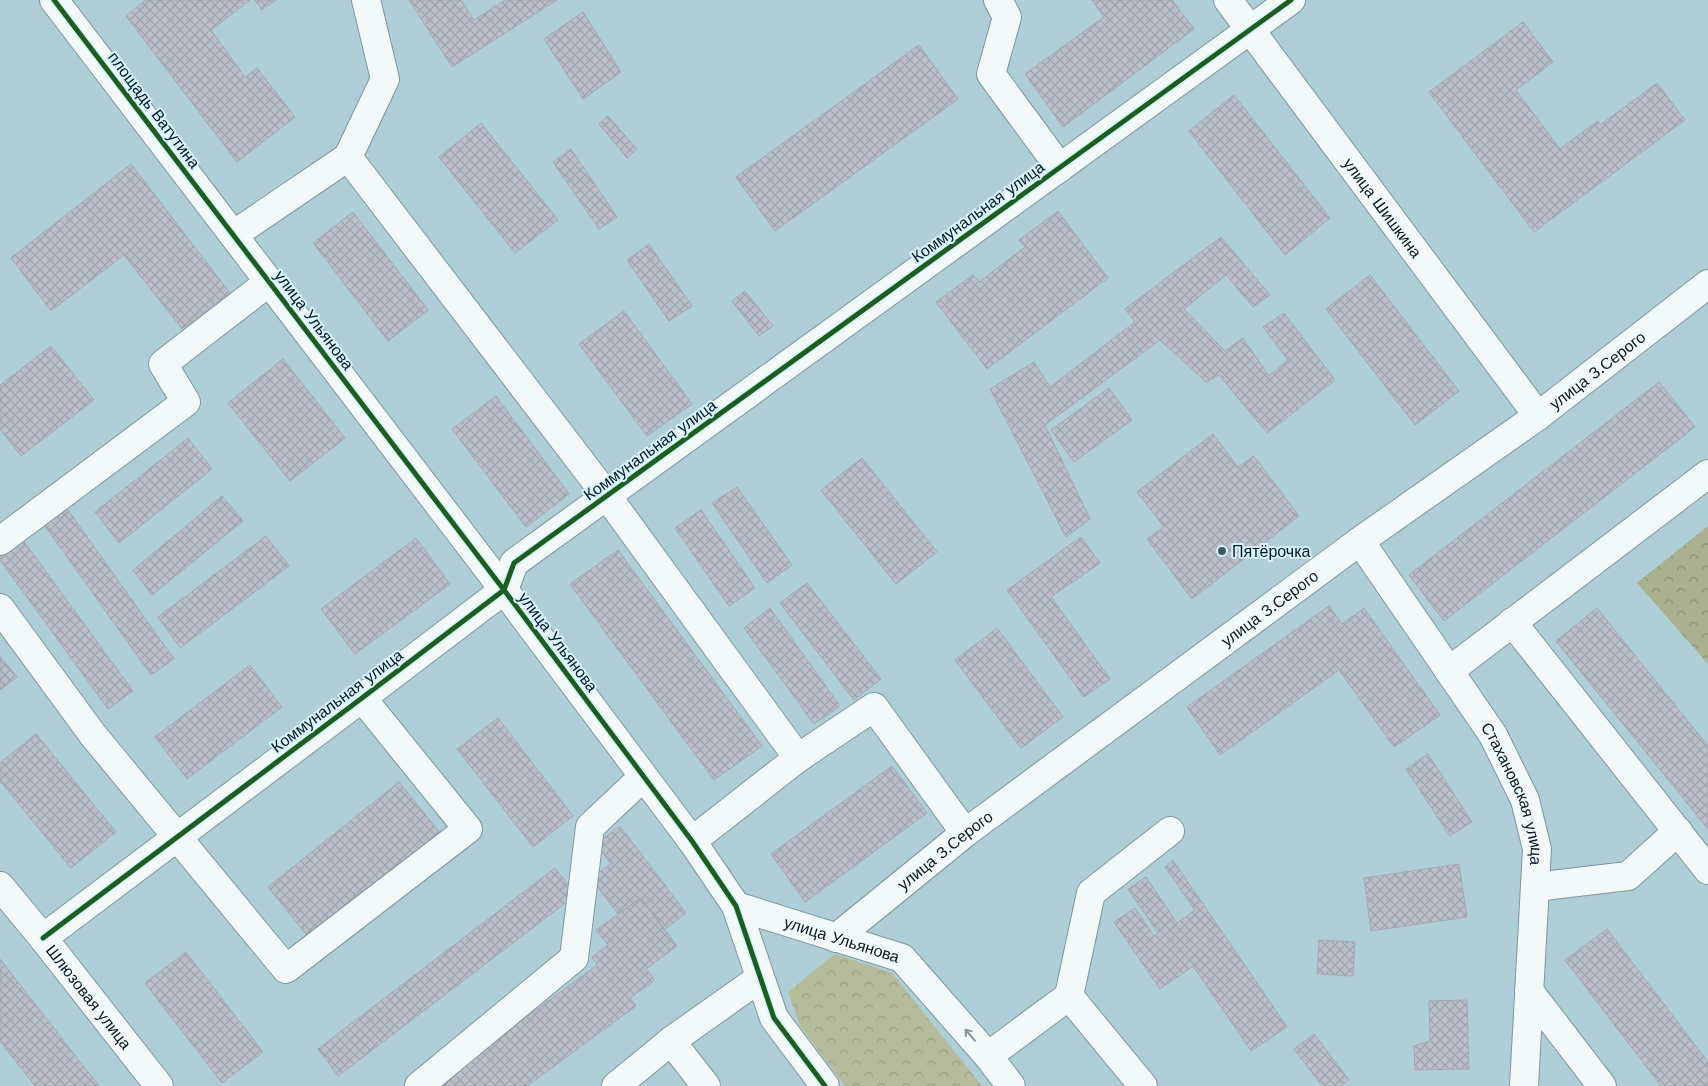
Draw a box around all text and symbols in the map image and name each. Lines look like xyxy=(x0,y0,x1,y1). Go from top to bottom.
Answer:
street label: площадь Ватутина xyxy=(104,48,204,172)
street label: улица Шишкина xyxy=(1339,154,1426,261)
street label: Коммунальная улица xyxy=(908,157,1048,267)
street label: улица Ульянова xyxy=(270,266,358,374)
street label: улица З.Серого xyxy=(1546,327,1649,413)
street label: Коммунальная улица xyxy=(580,395,720,505)
place label: Пятёрочка xyxy=(1232,542,1311,561)
marker: Пятёрочка xyxy=(1216,545,1228,557)
street label: улица З.Серого xyxy=(1217,566,1322,650)
street label: улица Ульянова xyxy=(514,588,602,696)
street label: Коммунальная улица xyxy=(268,645,407,757)
street label: Стахановская улица xyxy=(1477,718,1547,866)
street label: улица З.Серого xyxy=(894,806,996,894)
street label: улица Ульянова xyxy=(782,912,902,966)
street label: Шлюзовая улица xyxy=(42,941,136,1053)
one-way arrow xyxy=(964,1028,976,1041)

